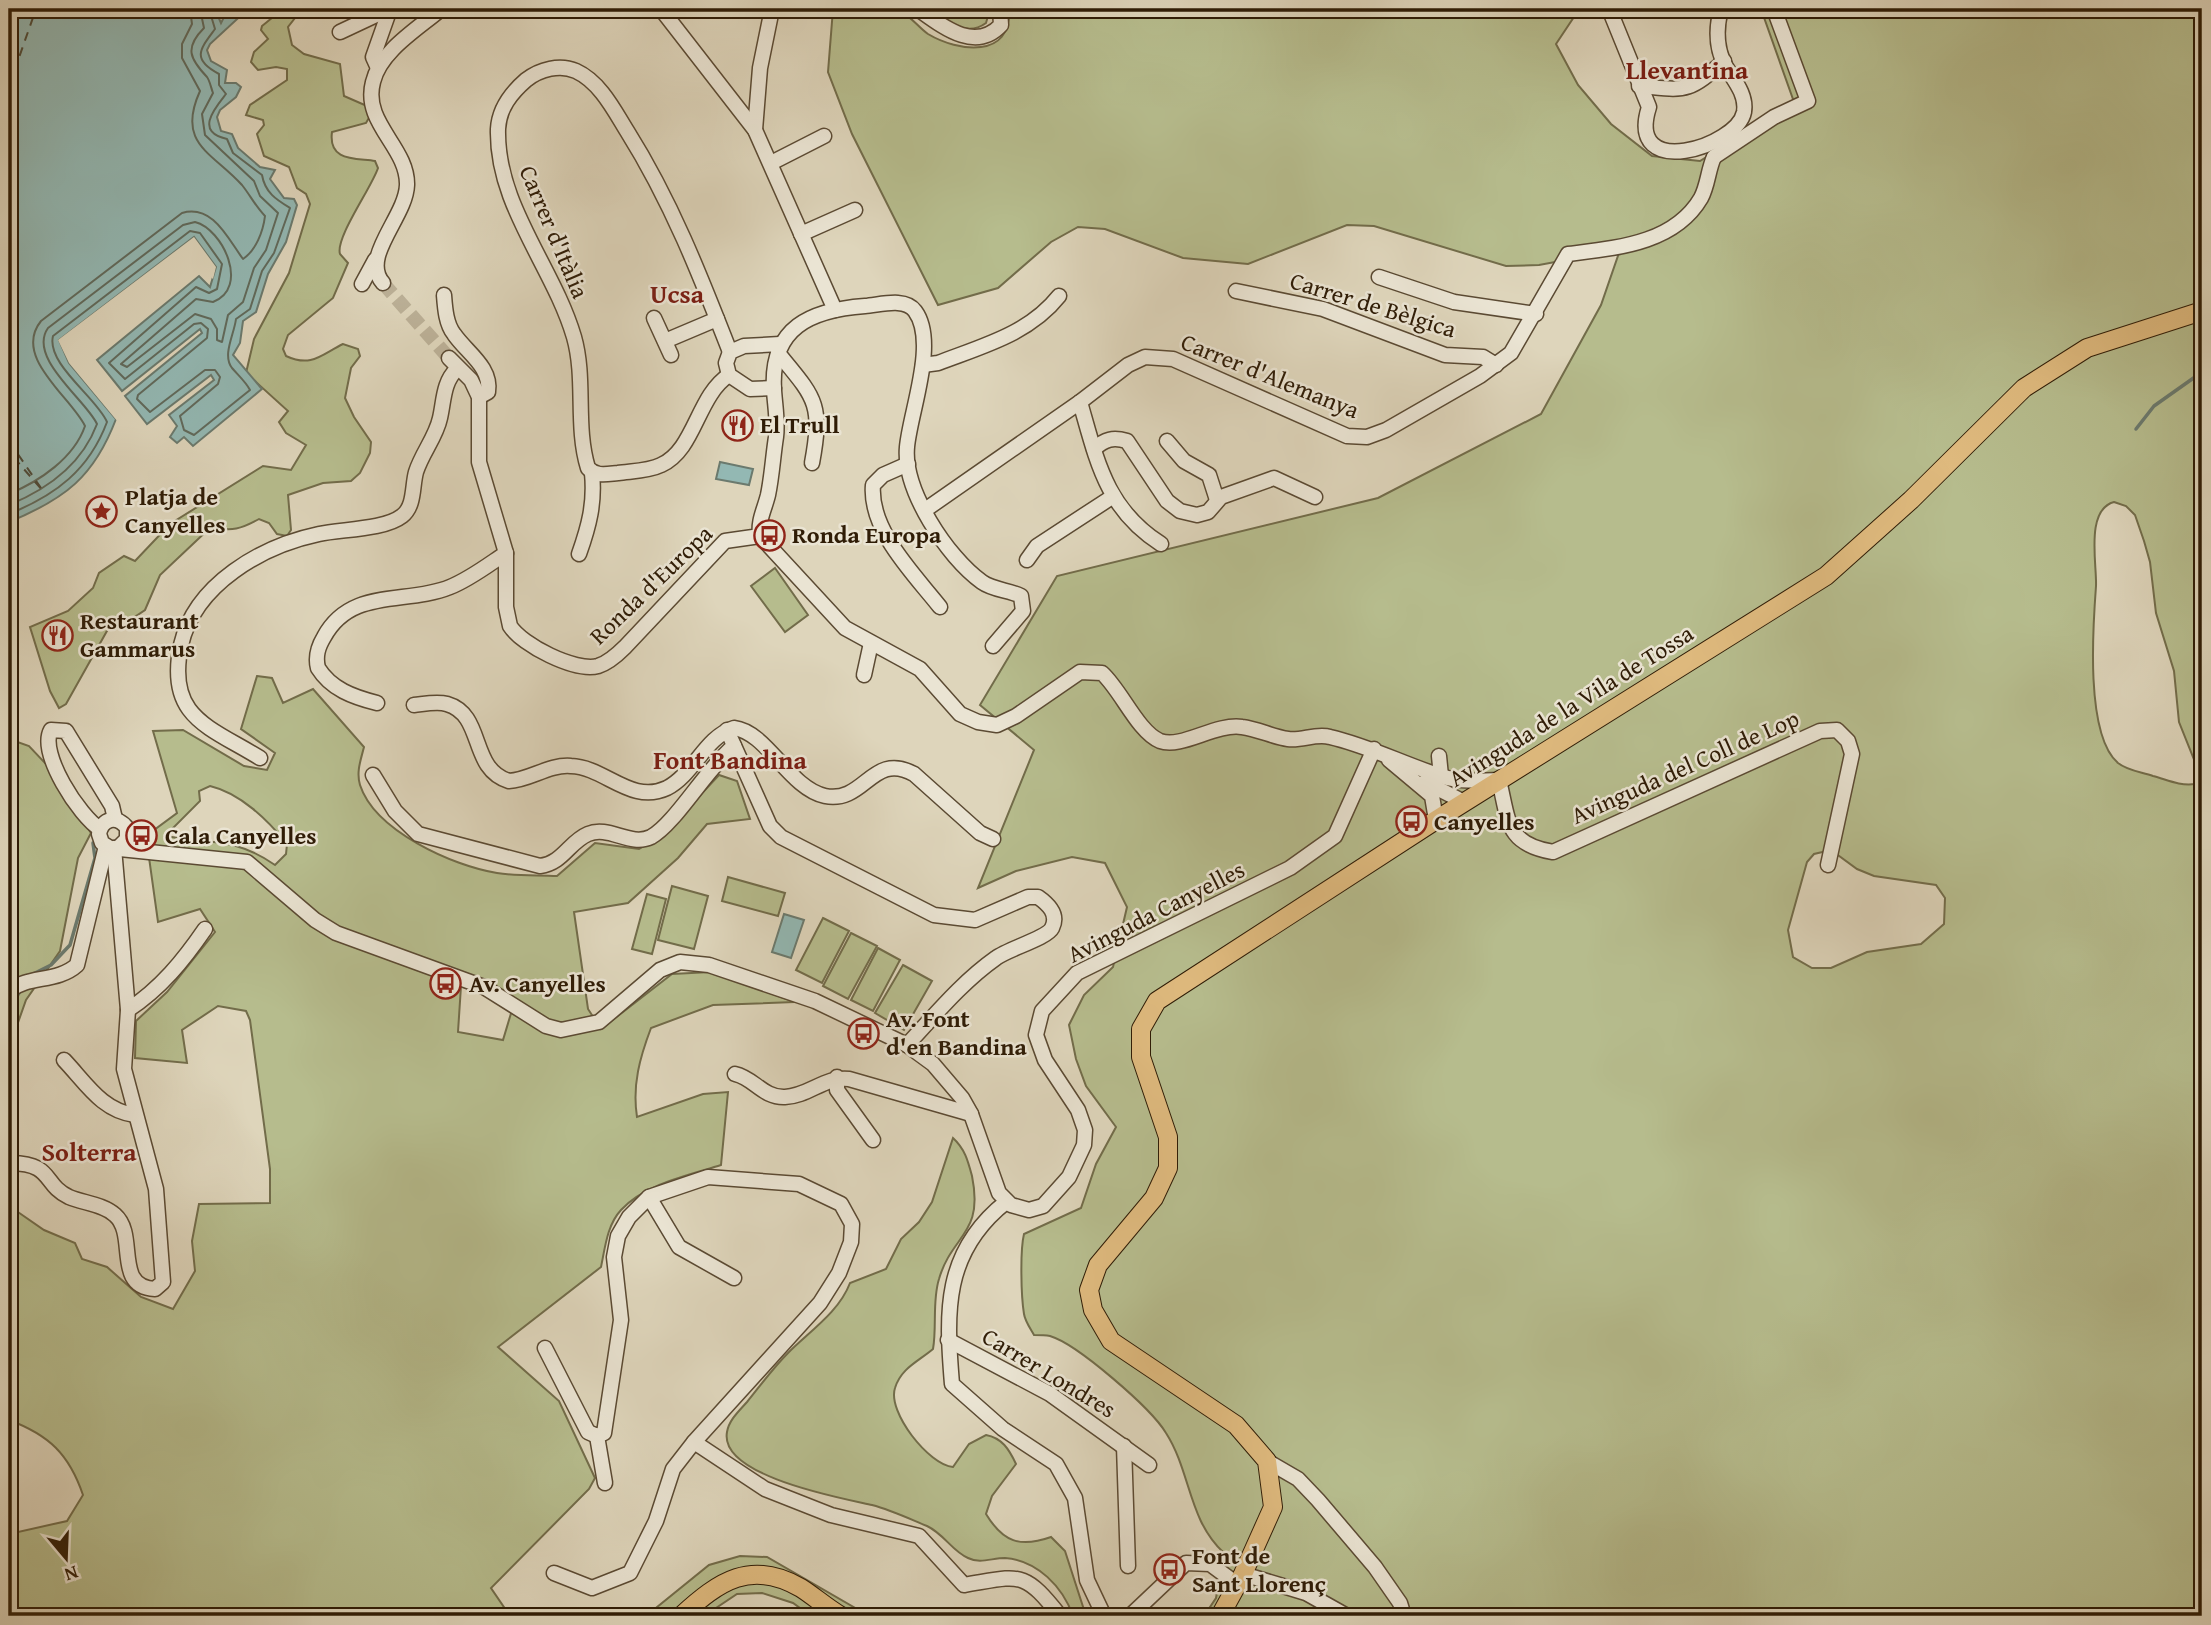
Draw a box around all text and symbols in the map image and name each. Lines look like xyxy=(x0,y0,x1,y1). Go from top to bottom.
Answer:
district label: Llevantina xyxy=(1626,50,1749,89)
street label: Carrer d'Itàlia xyxy=(511,160,598,304)
street label: Carrer de Bèlgica xyxy=(1286,263,1461,347)
district label: Ucsa xyxy=(650,274,705,313)
street label: Carrer d'Alemanya xyxy=(1176,324,1365,427)
place label: El Trull xyxy=(760,407,840,442)
restaurant icon: El Trull xyxy=(720,408,754,442)
place label: Platja de Canyelles xyxy=(125,479,226,542)
place icon: Platja de Canyelles xyxy=(85,494,119,528)
street label: Ronda d'Europa xyxy=(581,516,721,653)
place label: Ronda Europa xyxy=(792,517,942,552)
bus stop icon: Ronda Europa xyxy=(752,518,786,552)
place label: Restaurant Gammarus xyxy=(80,603,199,666)
street label: Avinguda de la Vila de Tossa xyxy=(1441,615,1701,795)
restaurant icon: Restaurant Gammarus xyxy=(40,618,74,652)
street label: Avinguda del Coll de Lop xyxy=(1565,700,1804,833)
district label: Font Bandina xyxy=(653,740,807,779)
place label: Canyelles xyxy=(1434,804,1535,839)
bus stop icon: Canyelles xyxy=(1394,805,1428,839)
place label: Cala Canyelles xyxy=(165,818,317,853)
bus stop icon: Cala Canyelles xyxy=(125,819,159,853)
street label: Avinguda Canyelles xyxy=(1061,852,1250,971)
place label: Av. Canyelles xyxy=(469,966,606,1001)
bus stop icon: Av. Canyelles xyxy=(429,967,463,1001)
place label: Av. Font d'en Bandina xyxy=(886,1001,1027,1064)
bus stop icon: Av. Font d'en Bandina xyxy=(846,1016,880,1050)
district label: Solterra xyxy=(41,1132,137,1171)
street label: Carrer Londres xyxy=(976,1319,1123,1426)
north arrow xyxy=(32,1524,102,1594)
place label: Font de Sant Llorenç xyxy=(1192,1538,1326,1601)
bus stop icon: Font de Sant Llorenç xyxy=(1152,1553,1186,1587)
text: N xyxy=(61,1559,82,1589)

